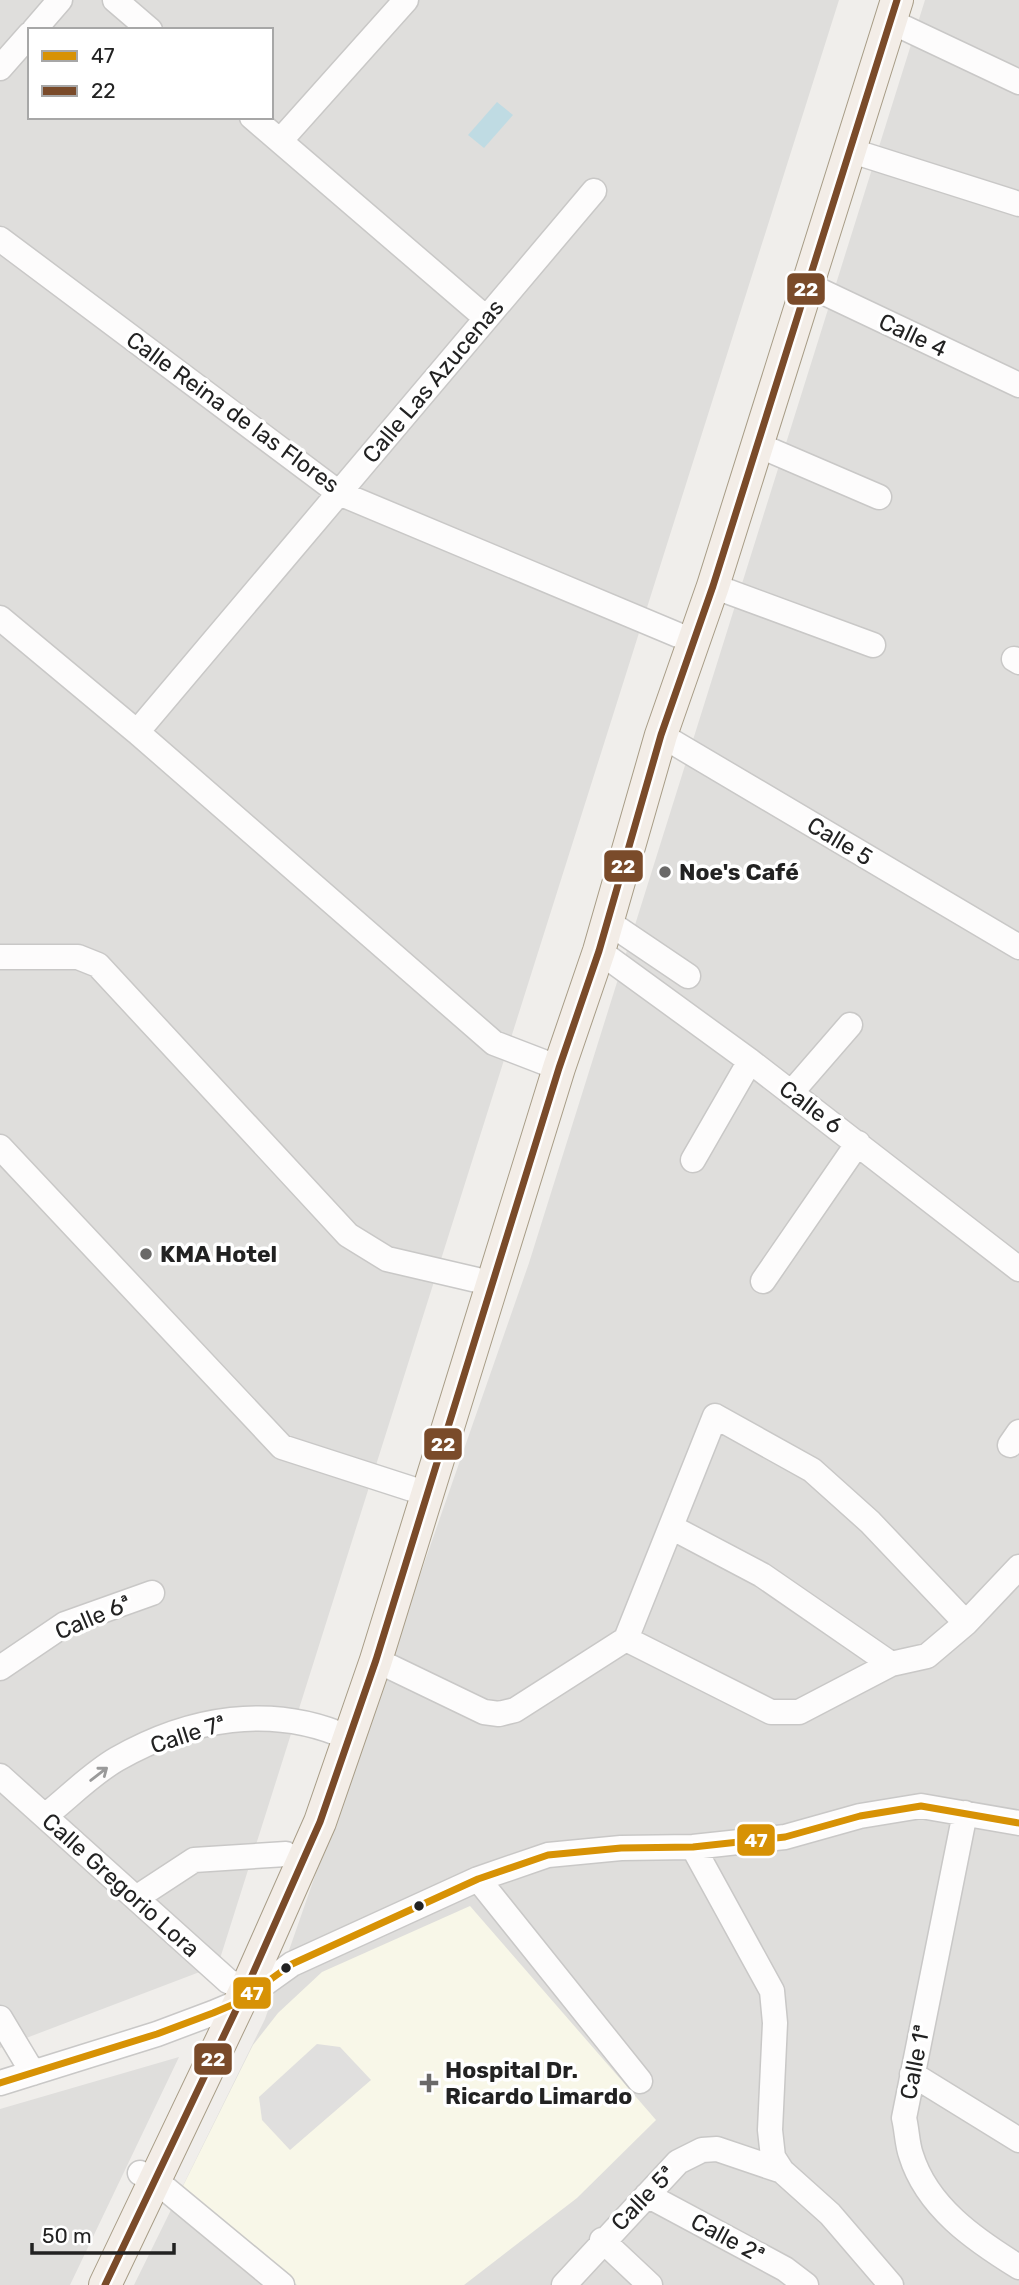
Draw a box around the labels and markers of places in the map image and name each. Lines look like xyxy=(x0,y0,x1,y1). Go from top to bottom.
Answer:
place label: Noe's Café xyxy=(679,858,799,886)
marker: Noe's Café xyxy=(657,864,673,880)
place label: KMA Hotel xyxy=(160,1240,277,1268)
marker: KMA Hotel xyxy=(138,1246,154,1262)
unlabelled marker xyxy=(412,1899,426,1913)
unlabelled marker xyxy=(279,1961,293,1975)
place label: Hospital Dr. Ricardo Limardo xyxy=(445,2056,632,2110)
marker: Hospital Dr. Ricardo Limardo xyxy=(419,2073,439,2093)

